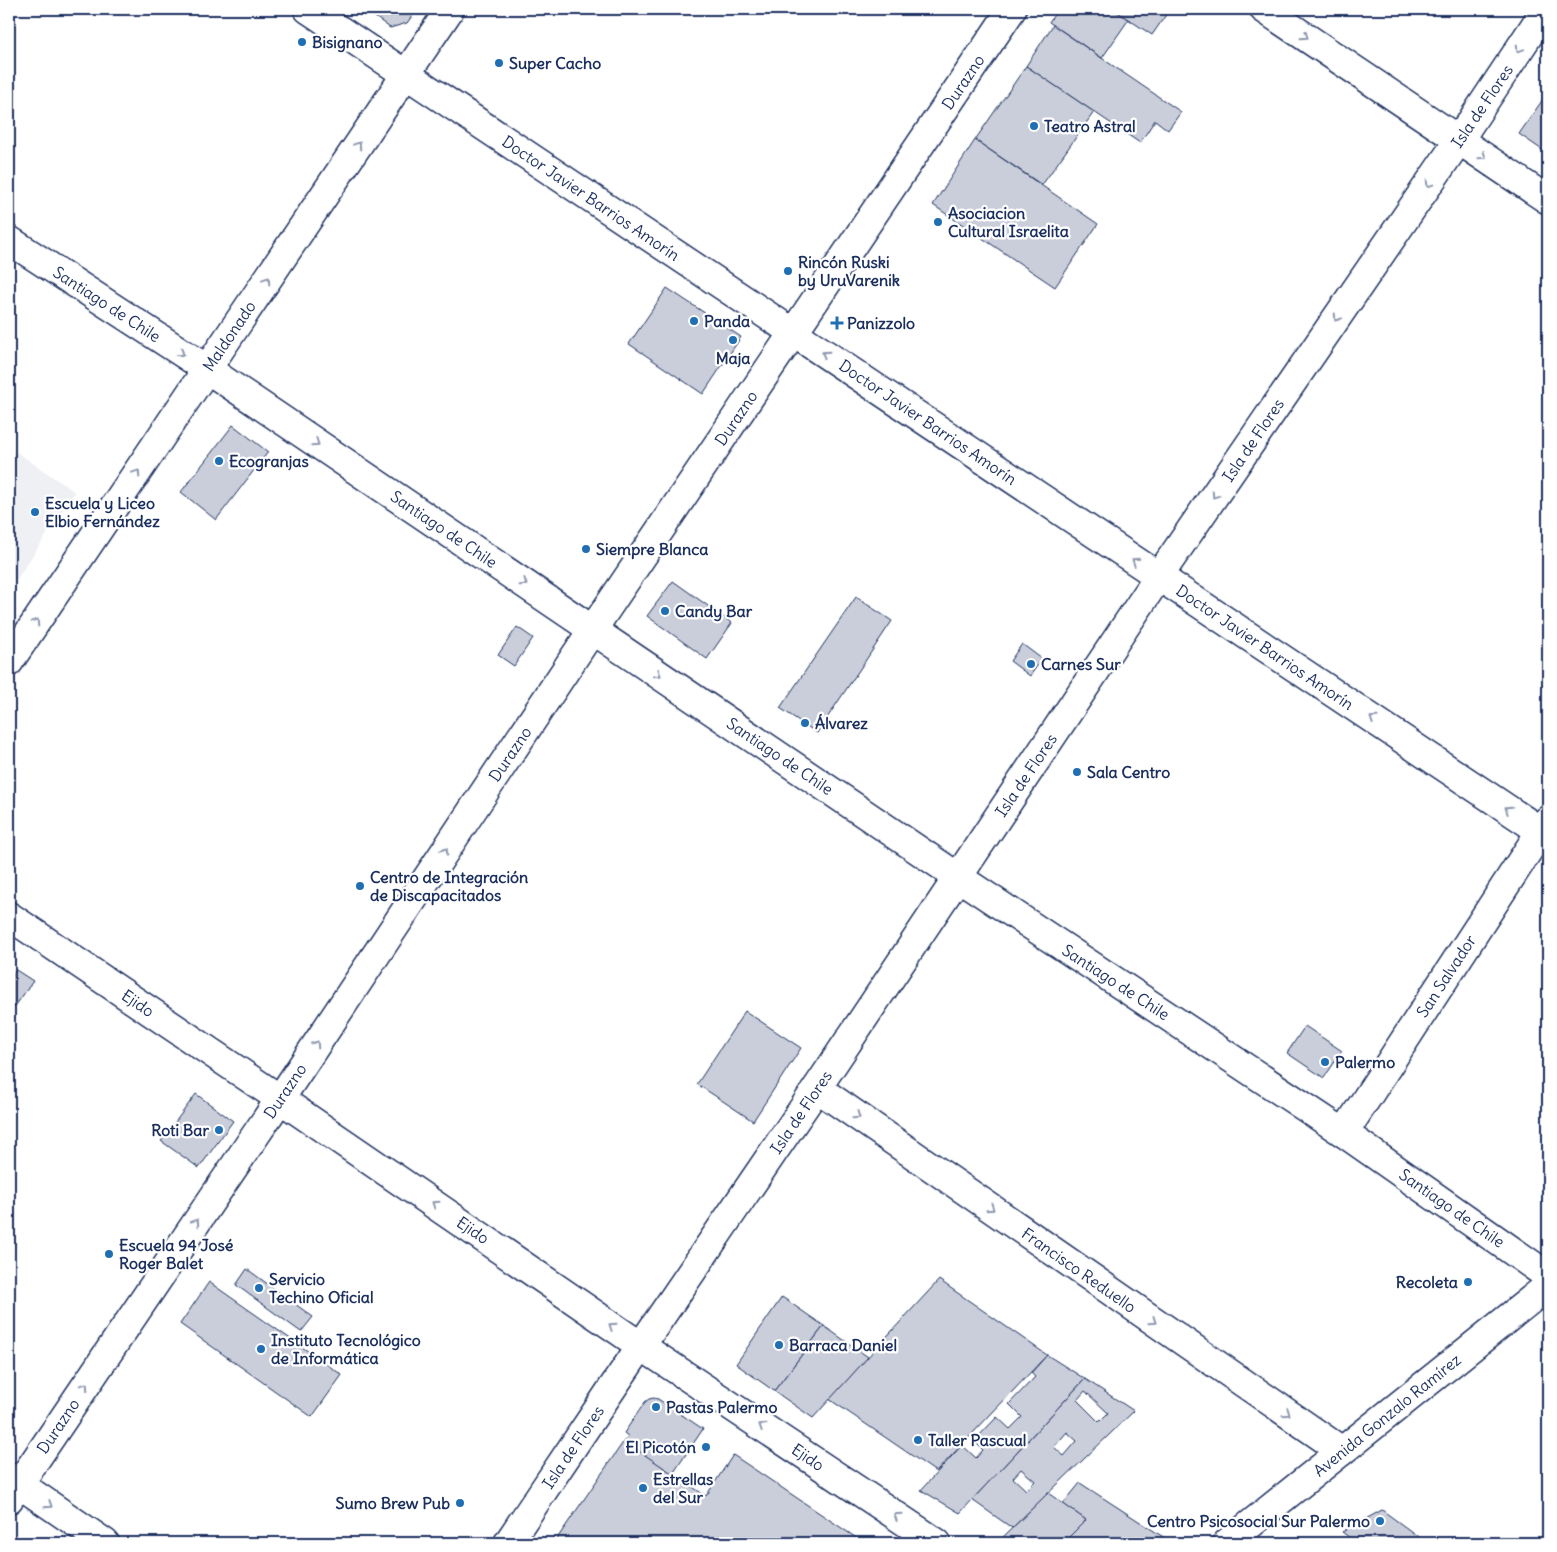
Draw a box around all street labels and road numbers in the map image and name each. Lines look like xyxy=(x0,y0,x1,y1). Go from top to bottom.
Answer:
street label: Durazno xyxy=(937,51,989,113)
street label: Isla de Flores xyxy=(1447,61,1517,151)
street label: Doctor Javier Barrios Amorín xyxy=(498,131,684,265)
street label: Santiago de Chile xyxy=(49,262,165,346)
street label: Maldonado xyxy=(198,297,260,375)
street label: Doctor Javier Barrios Amorín xyxy=(835,355,1021,489)
street label: Durazno xyxy=(710,387,762,449)
street label: Isla de Flores xyxy=(1218,395,1288,485)
street label: Santiago de Chile xyxy=(387,486,501,572)
street label: Doctor Javier Barrios Amorín xyxy=(1172,580,1358,714)
street label: Santiago de Chile xyxy=(723,713,837,799)
street label: Durazno xyxy=(484,723,536,785)
street label: Isla de Flores xyxy=(991,730,1061,820)
street label: San Salvador xyxy=(1412,931,1480,1021)
street label: Santiago de Chile xyxy=(1058,940,1174,1024)
street label: Ejido xyxy=(118,985,158,1021)
street label: Durazno xyxy=(259,1060,311,1122)
street label: Isla de Flores xyxy=(766,1067,836,1157)
street label: Santiago de Chile xyxy=(1395,1164,1509,1252)
street label: Ejido xyxy=(453,1212,493,1248)
street label: Francisco Reduello xyxy=(1018,1223,1140,1317)
street label: Avenida Gonzalo Ramírez xyxy=(1309,1349,1465,1481)
street label: Durazno xyxy=(32,1395,84,1457)
street label: Isla de Flores xyxy=(538,1402,608,1492)
street label: Ejido xyxy=(788,1439,828,1475)

